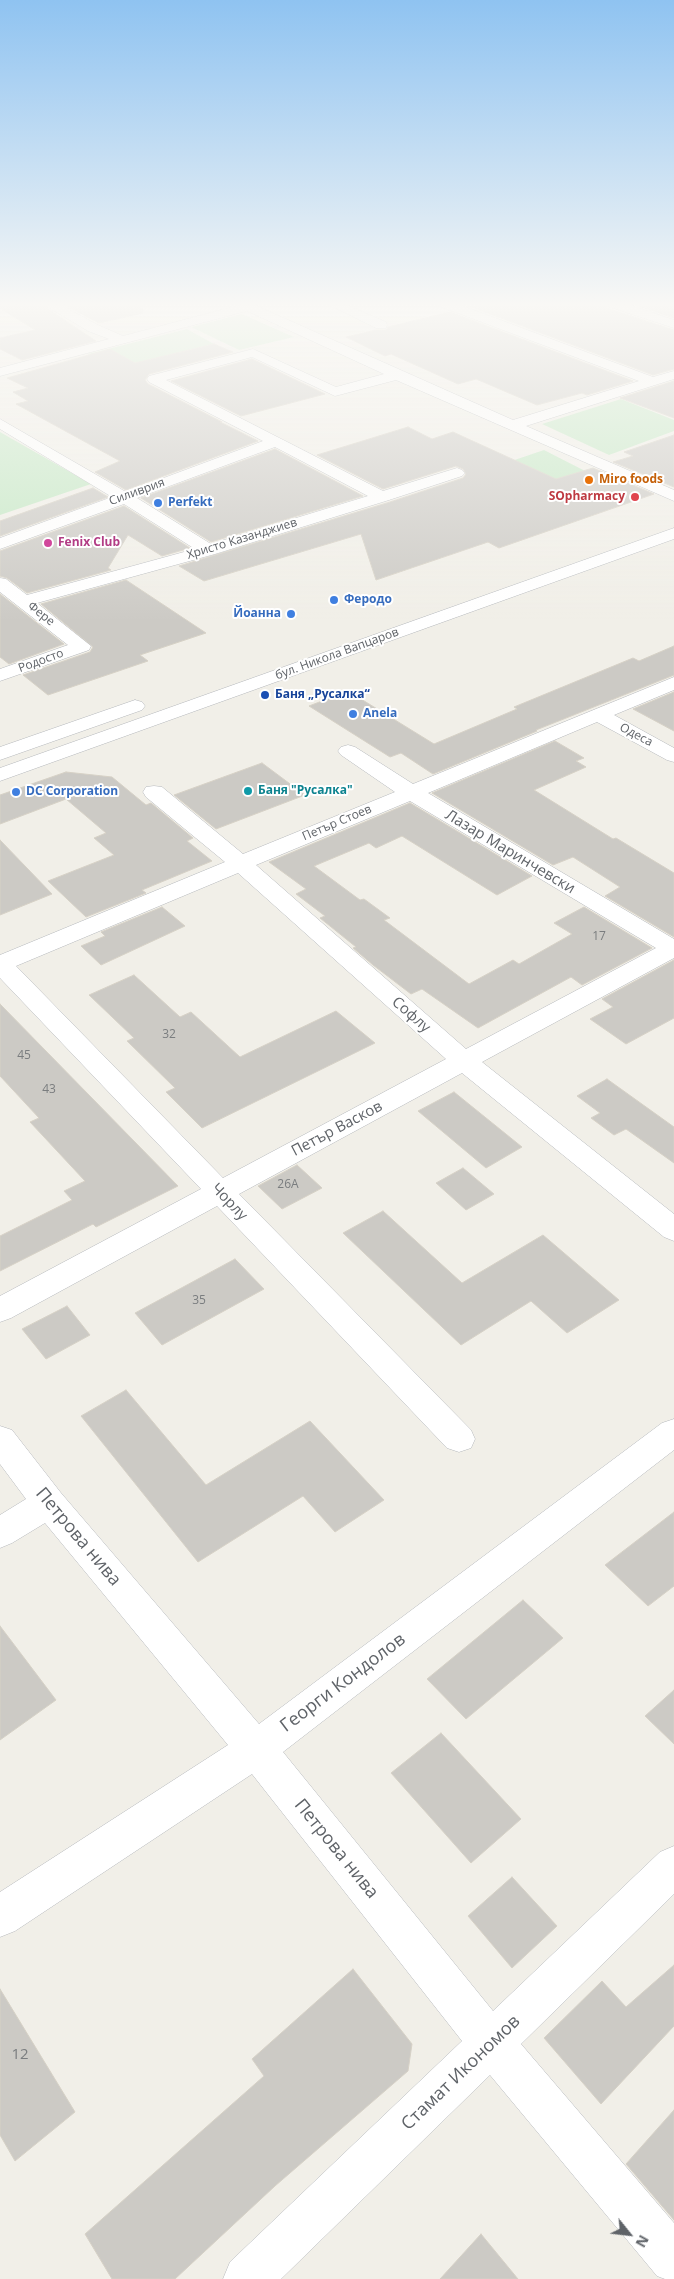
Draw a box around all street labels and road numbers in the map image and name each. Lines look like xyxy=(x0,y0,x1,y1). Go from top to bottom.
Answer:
street label: Силиврия xyxy=(107,475,167,509)
street label: Христо Казанджиев xyxy=(185,515,299,563)
street label: Фере xyxy=(25,599,57,629)
street label: бул. Никола Вапцаров xyxy=(273,625,401,683)
street label: Родосто xyxy=(16,646,66,676)
street label: Одеса xyxy=(617,720,655,750)
street label: Петър Стоев xyxy=(300,802,374,844)
street label: Лазар Маринчевски xyxy=(442,806,578,898)
street label: Софлу xyxy=(388,993,434,1037)
street label: Петър Васков xyxy=(288,1097,386,1161)
street label: Чорлу xyxy=(207,1180,251,1224)
street label: Петрова нива xyxy=(31,1483,125,1591)
street label: Георги Кондолов xyxy=(276,1629,410,1737)
street label: Петрова нива xyxy=(289,1795,383,1903)
street label: Стамат Икономов xyxy=(397,2011,525,2135)

